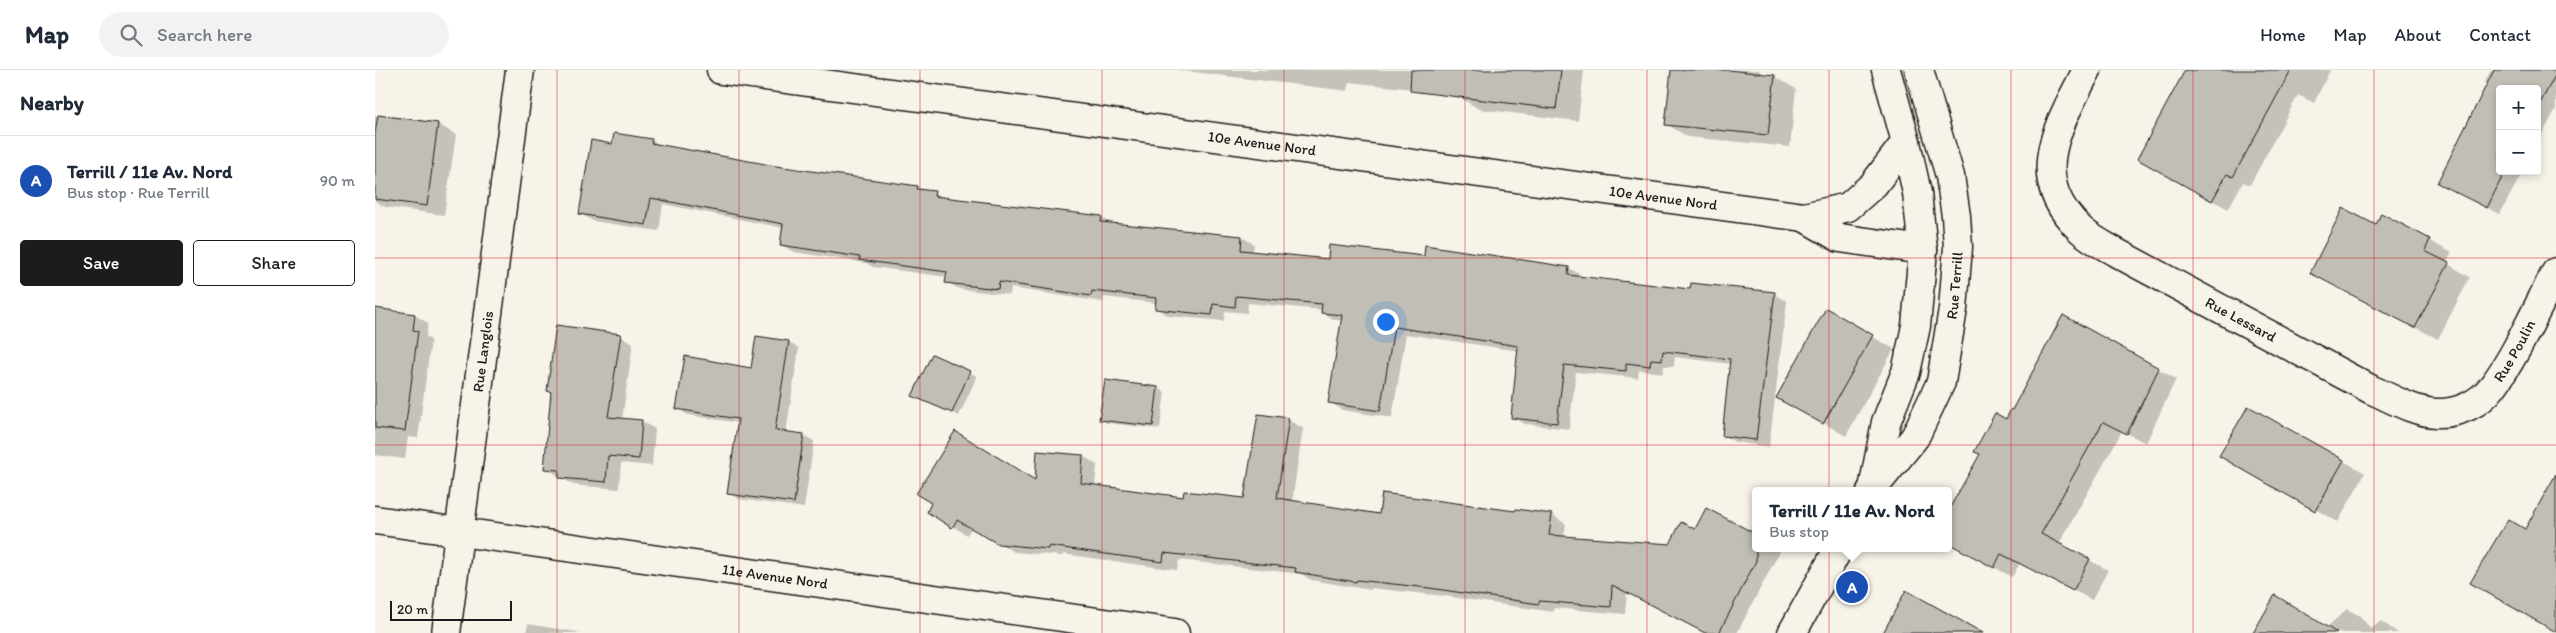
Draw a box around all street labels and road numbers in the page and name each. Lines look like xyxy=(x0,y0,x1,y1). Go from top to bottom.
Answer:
street label: 10e Avenue Nord xyxy=(1207,127,1318,160)
street label: 10e Avenue Nord xyxy=(1608,182,1719,214)
street label: Rue Terrill xyxy=(1942,250,1967,321)
street label: Rue Lessard xyxy=(2202,293,2280,346)
street label: Rue Langlois xyxy=(469,309,497,393)
street label: Rue Poulin xyxy=(2490,317,2539,386)
street label: 11e Avenue Nord xyxy=(721,560,830,593)

